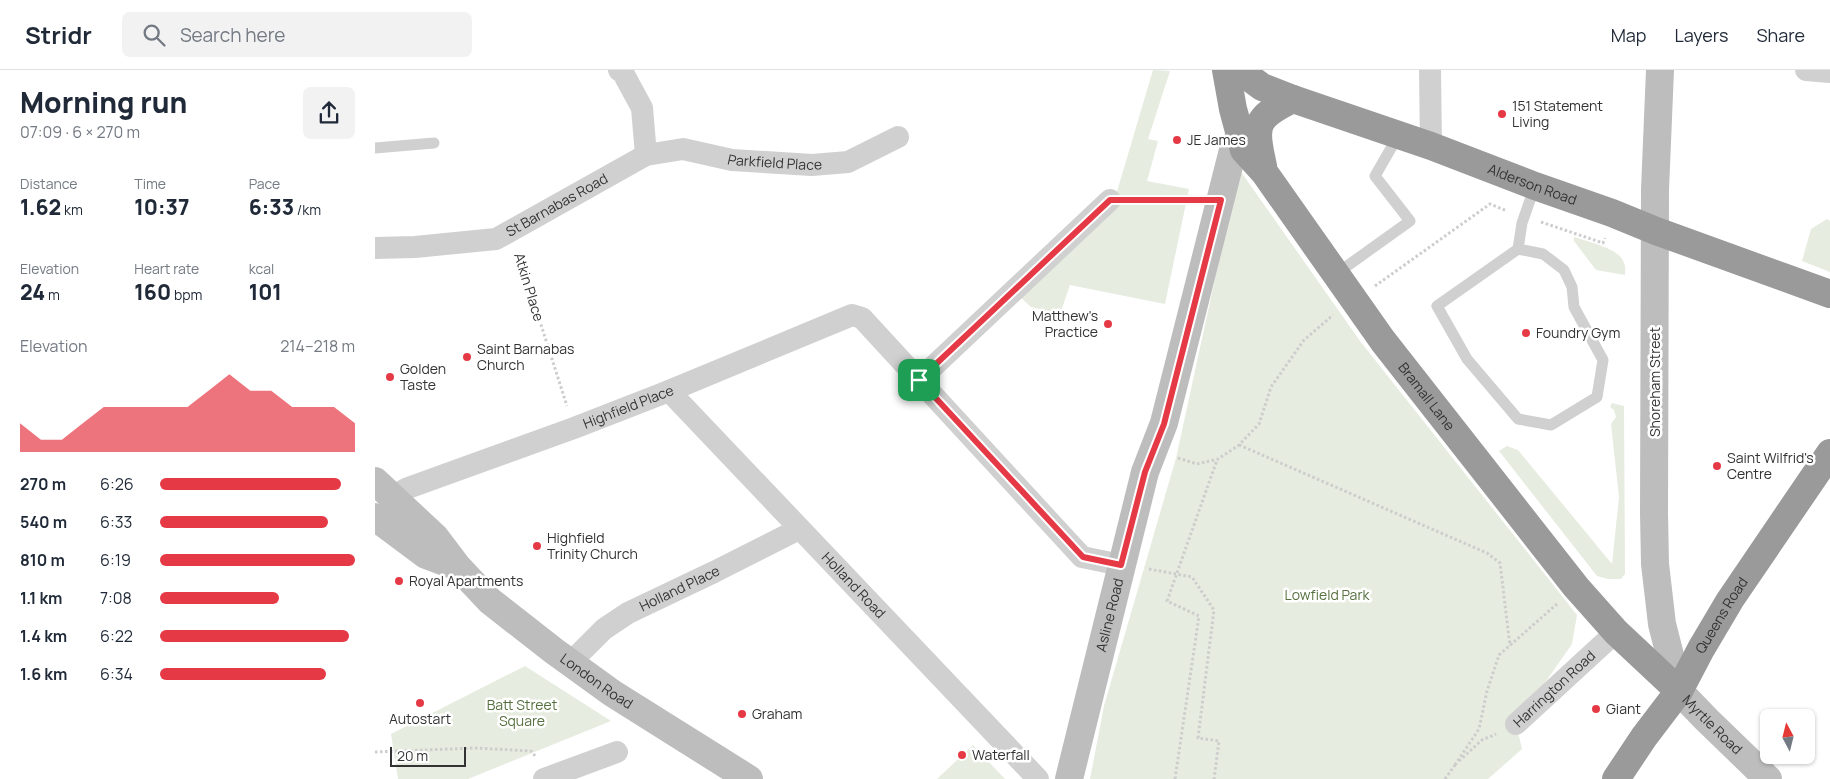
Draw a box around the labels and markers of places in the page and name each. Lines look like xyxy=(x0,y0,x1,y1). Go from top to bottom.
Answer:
place label: 151 Statement Living xyxy=(1512,96,1603,131)
marker: 151 Statement Living xyxy=(1496,108,1508,120)
place label: JE James xyxy=(1187,130,1246,149)
marker: JE James xyxy=(1171,134,1183,146)
place label: Matthew's Practice xyxy=(1032,306,1098,341)
marker: Matthew's Practice xyxy=(1102,318,1114,330)
place label: Foundry Gym xyxy=(1536,323,1620,342)
marker: Foundry Gym xyxy=(1520,327,1532,339)
place label: Saint Barnabas Church xyxy=(477,339,574,374)
marker: Saint Barnabas Church xyxy=(461,351,473,363)
place label: Golden Taste xyxy=(400,359,446,394)
pin xyxy=(898,359,940,401)
marker: Golden Taste xyxy=(384,371,396,383)
place label: Saint Wilfrid's Centre xyxy=(1727,448,1814,483)
marker: Saint Wilfrid's Centre xyxy=(1711,460,1723,472)
place label: Highfield Trinity Church xyxy=(547,528,638,563)
marker: Highfield Trinity Church xyxy=(531,540,543,552)
place label: Royal Apartments xyxy=(409,571,523,590)
marker: Royal Apartments xyxy=(393,575,405,587)
marker: Autostart xyxy=(414,697,426,709)
place label: Giant xyxy=(1606,699,1641,718)
marker: Giant xyxy=(1590,703,1602,715)
place label: Graham xyxy=(752,704,803,723)
marker: Graham xyxy=(736,708,748,720)
place label: Autostart xyxy=(389,709,451,728)
place label: Waterfall xyxy=(972,745,1030,764)
marker: Waterfall xyxy=(956,749,968,761)

